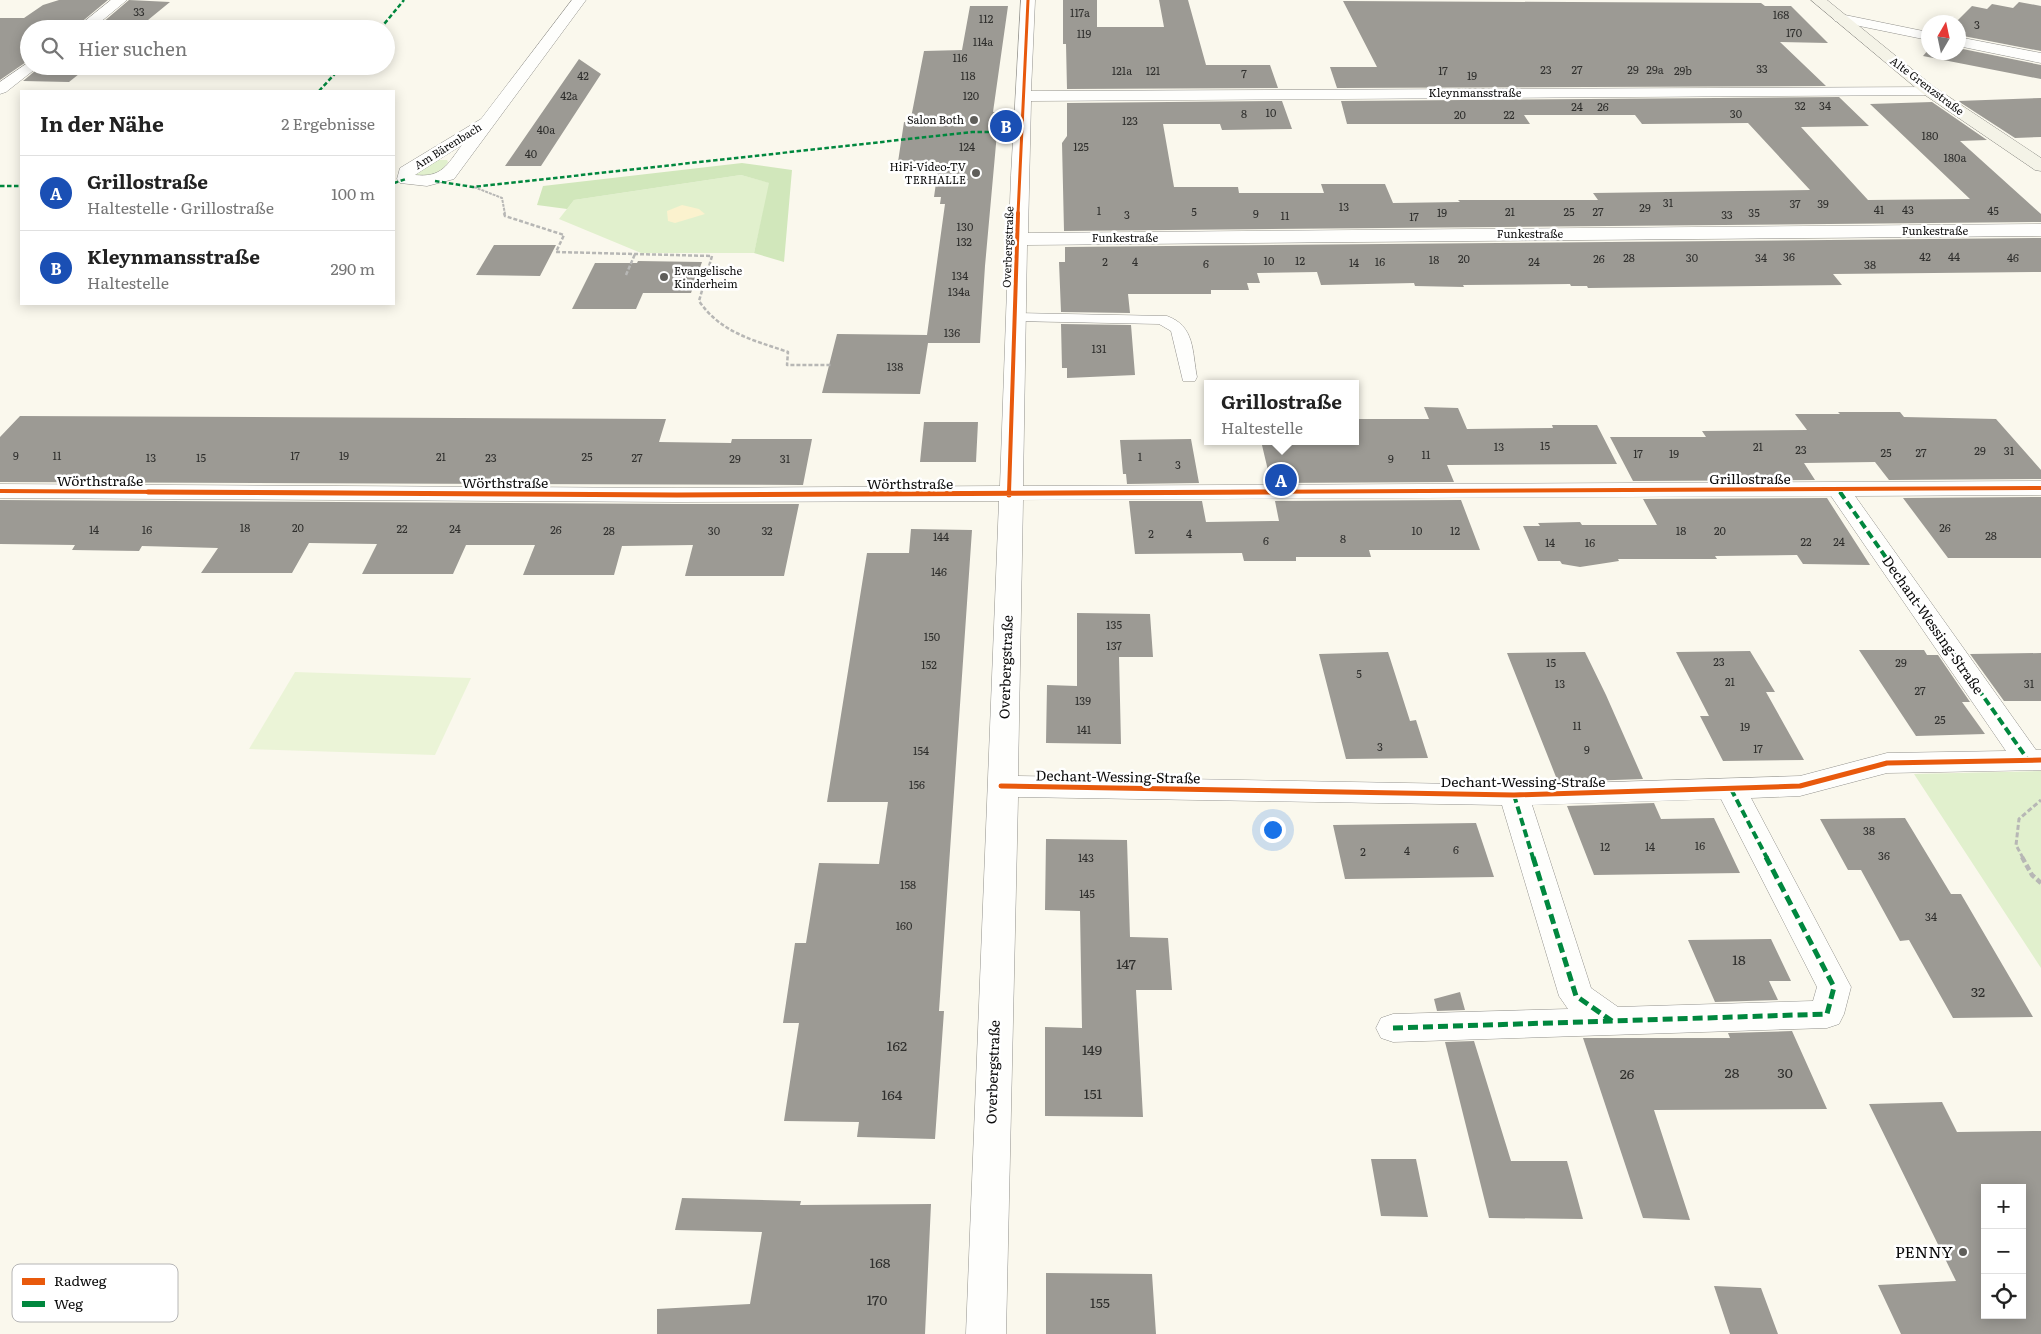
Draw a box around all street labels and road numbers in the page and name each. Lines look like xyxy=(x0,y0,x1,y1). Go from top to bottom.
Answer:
street label: Alte Grenzstraße xyxy=(1887,52,1968,119)
street label: Kleynmansstraße xyxy=(1429,84,1522,100)
street label: Am Bärenbach xyxy=(411,118,484,172)
street label: Overbergstraße xyxy=(998,206,1016,288)
street label: Funkestraße xyxy=(1902,222,1968,238)
street label: Funkestraße xyxy=(1497,225,1563,241)
street label: Funkestraße xyxy=(1092,229,1158,245)
street label: Grillostraße xyxy=(1709,468,1791,488)
street label: Wörthstraße xyxy=(57,470,143,490)
street label: Wörthstraße xyxy=(462,472,548,492)
street label: Wörthstraße xyxy=(867,473,953,493)
street label: Dechant-Wessing-Straße xyxy=(1878,551,1989,698)
street label: Overbergstraße xyxy=(993,615,1017,719)
street label: Dechant-Wessing-Straße xyxy=(1035,765,1201,787)
street label: Dechant-Wessing-Straße xyxy=(1441,771,1605,791)
street label: Overbergstraße xyxy=(980,1020,1004,1124)

